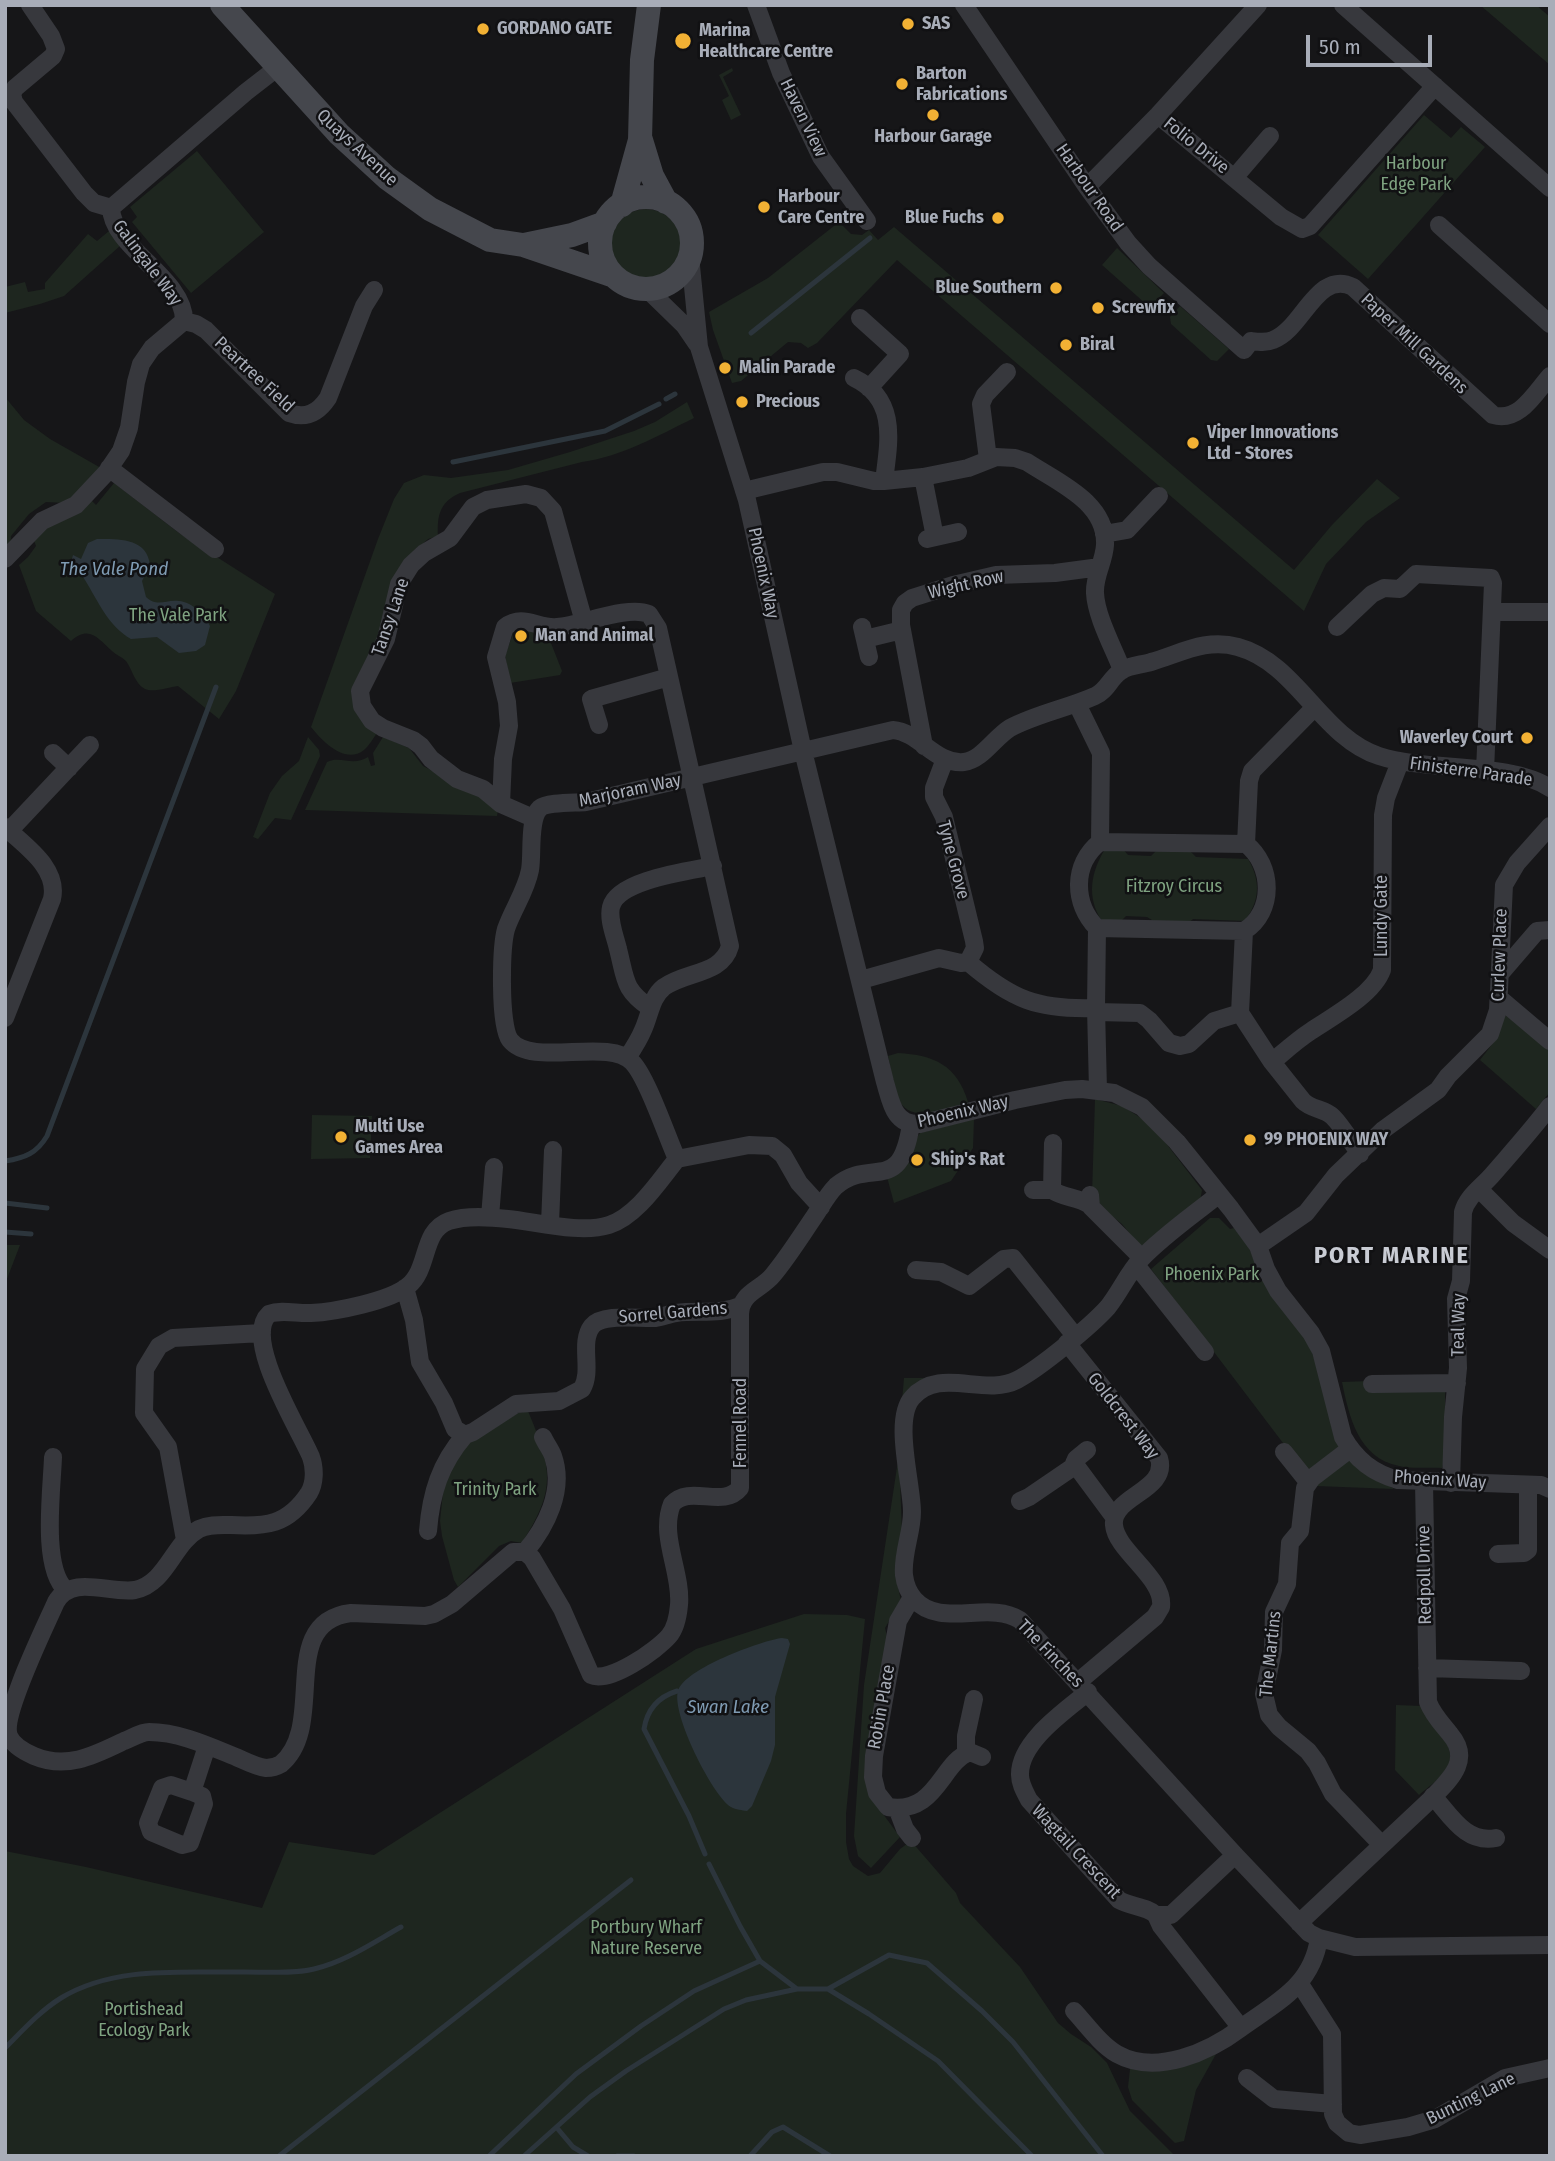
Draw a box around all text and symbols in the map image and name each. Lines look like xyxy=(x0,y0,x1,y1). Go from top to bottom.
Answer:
place label: SAS xyxy=(922,13,950,35)
marker: SAS xyxy=(900,16,916,32)
place label: GORDANO GATE xyxy=(497,18,612,40)
place label: Marina Healthcare Centre xyxy=(699,20,833,62)
marker: GORDANO GATE xyxy=(475,21,491,37)
scale bar xyxy=(1310,21,1436,65)
marker: Marina Healthcare Centre xyxy=(673,31,693,51)
text: 50 m xyxy=(1319,34,1361,60)
place label: Barton Fabrications xyxy=(916,63,1007,106)
street label: Haven View xyxy=(775,75,831,161)
marker: Barton Fabrications xyxy=(894,76,910,92)
street label: Quays Avenue xyxy=(312,105,402,191)
marker: Harbour Garage xyxy=(925,107,941,123)
street label: Folio Drive xyxy=(1159,113,1233,179)
place label: Harbour Garage xyxy=(874,126,992,148)
street label: Harbour Road xyxy=(1051,140,1127,236)
park label: Harbour Edge Park xyxy=(1381,153,1451,196)
place label: Harbour Care Centre xyxy=(778,186,864,228)
marker: Harbour Care Centre xyxy=(756,199,772,215)
place label: Blue Fuchs xyxy=(905,207,984,229)
marker: Blue Fuchs xyxy=(990,210,1006,226)
street label: Galingale Way xyxy=(108,216,186,310)
place label: Blue Southern xyxy=(936,277,1042,299)
marker: Blue Southern xyxy=(1048,280,1064,296)
street label: Paper Mill Gardens xyxy=(1356,289,1472,399)
place label: Screwfix xyxy=(1112,297,1175,319)
marker: Screwfix xyxy=(1090,300,1106,316)
street label: Peartree Field xyxy=(210,333,298,417)
place label: Biral xyxy=(1080,334,1114,356)
marker: Biral xyxy=(1058,337,1074,353)
place label: Malin Parade xyxy=(739,357,835,379)
marker: Malin Parade xyxy=(717,360,733,376)
place label: Precious xyxy=(756,391,820,413)
marker: Precious xyxy=(734,394,750,410)
place label: Viper Innovations Ltd - Stores xyxy=(1207,422,1339,464)
marker: Viper Innovations Ltd - Stores xyxy=(1185,435,1201,451)
street label: Phoenix Way xyxy=(743,525,783,621)
water label: The Vale Pond xyxy=(60,559,168,581)
street label: Wight Row xyxy=(926,566,1006,604)
street label: Tansy Lane xyxy=(368,575,414,659)
park label: The Vale Park xyxy=(129,605,227,627)
place label: Man and Animal xyxy=(535,625,653,647)
marker: Man and Animal xyxy=(513,628,529,644)
place label: Waverley Court xyxy=(1400,727,1513,749)
marker: Waverley Court xyxy=(1519,730,1535,746)
street label: Finisterre Parade xyxy=(1408,753,1534,791)
street label: Marjoram Way xyxy=(577,770,683,812)
street label: Tyne Grove xyxy=(932,818,974,902)
street label: Lundy Gate xyxy=(1371,875,1393,957)
park label: Fitzroy Circus xyxy=(1126,876,1222,898)
street label: Curlew Place xyxy=(1488,908,1512,1002)
street label: Phoenix Way xyxy=(915,1091,1011,1133)
place label: Multi Use Games Area xyxy=(355,1116,443,1158)
marker: Multi Use Games Area xyxy=(333,1129,349,1145)
place label: 99 PHOENIX WAY xyxy=(1264,1129,1388,1151)
marker: 99 PHOENIX WAY xyxy=(1242,1132,1258,1148)
place label: Ship's Rat xyxy=(931,1149,1005,1171)
marker: Ship's Rat xyxy=(909,1152,925,1168)
district label: PORT MARINE xyxy=(1315,1242,1469,1270)
park label: Phoenix Park xyxy=(1164,1264,1260,1286)
street label: Teal Way xyxy=(1448,1293,1470,1357)
street label: Sorrel Gardens xyxy=(618,1297,728,1329)
street label: Goldcrest Way xyxy=(1083,1368,1163,1464)
street label: Fennel Road xyxy=(730,1378,752,1468)
street label: Phoenix Way xyxy=(1393,1466,1487,1494)
park label: Trinity Park xyxy=(454,1479,536,1501)
street label: Redpoll Drive xyxy=(1413,1525,1437,1625)
street label: The Martins xyxy=(1256,1610,1286,1698)
street label: The Finches xyxy=(1012,1616,1088,1692)
street label: Robin Place xyxy=(864,1663,900,1751)
water label: Swan Lake xyxy=(687,1697,769,1719)
street label: Wagtail Crescent xyxy=(1027,1800,1125,1904)
park label: Portbury Wharf Nature Reserve xyxy=(590,1917,702,1960)
park label: Portishead Ecology Park xyxy=(98,1999,190,2042)
street label: Bunting Lane xyxy=(1423,2068,1519,2130)

